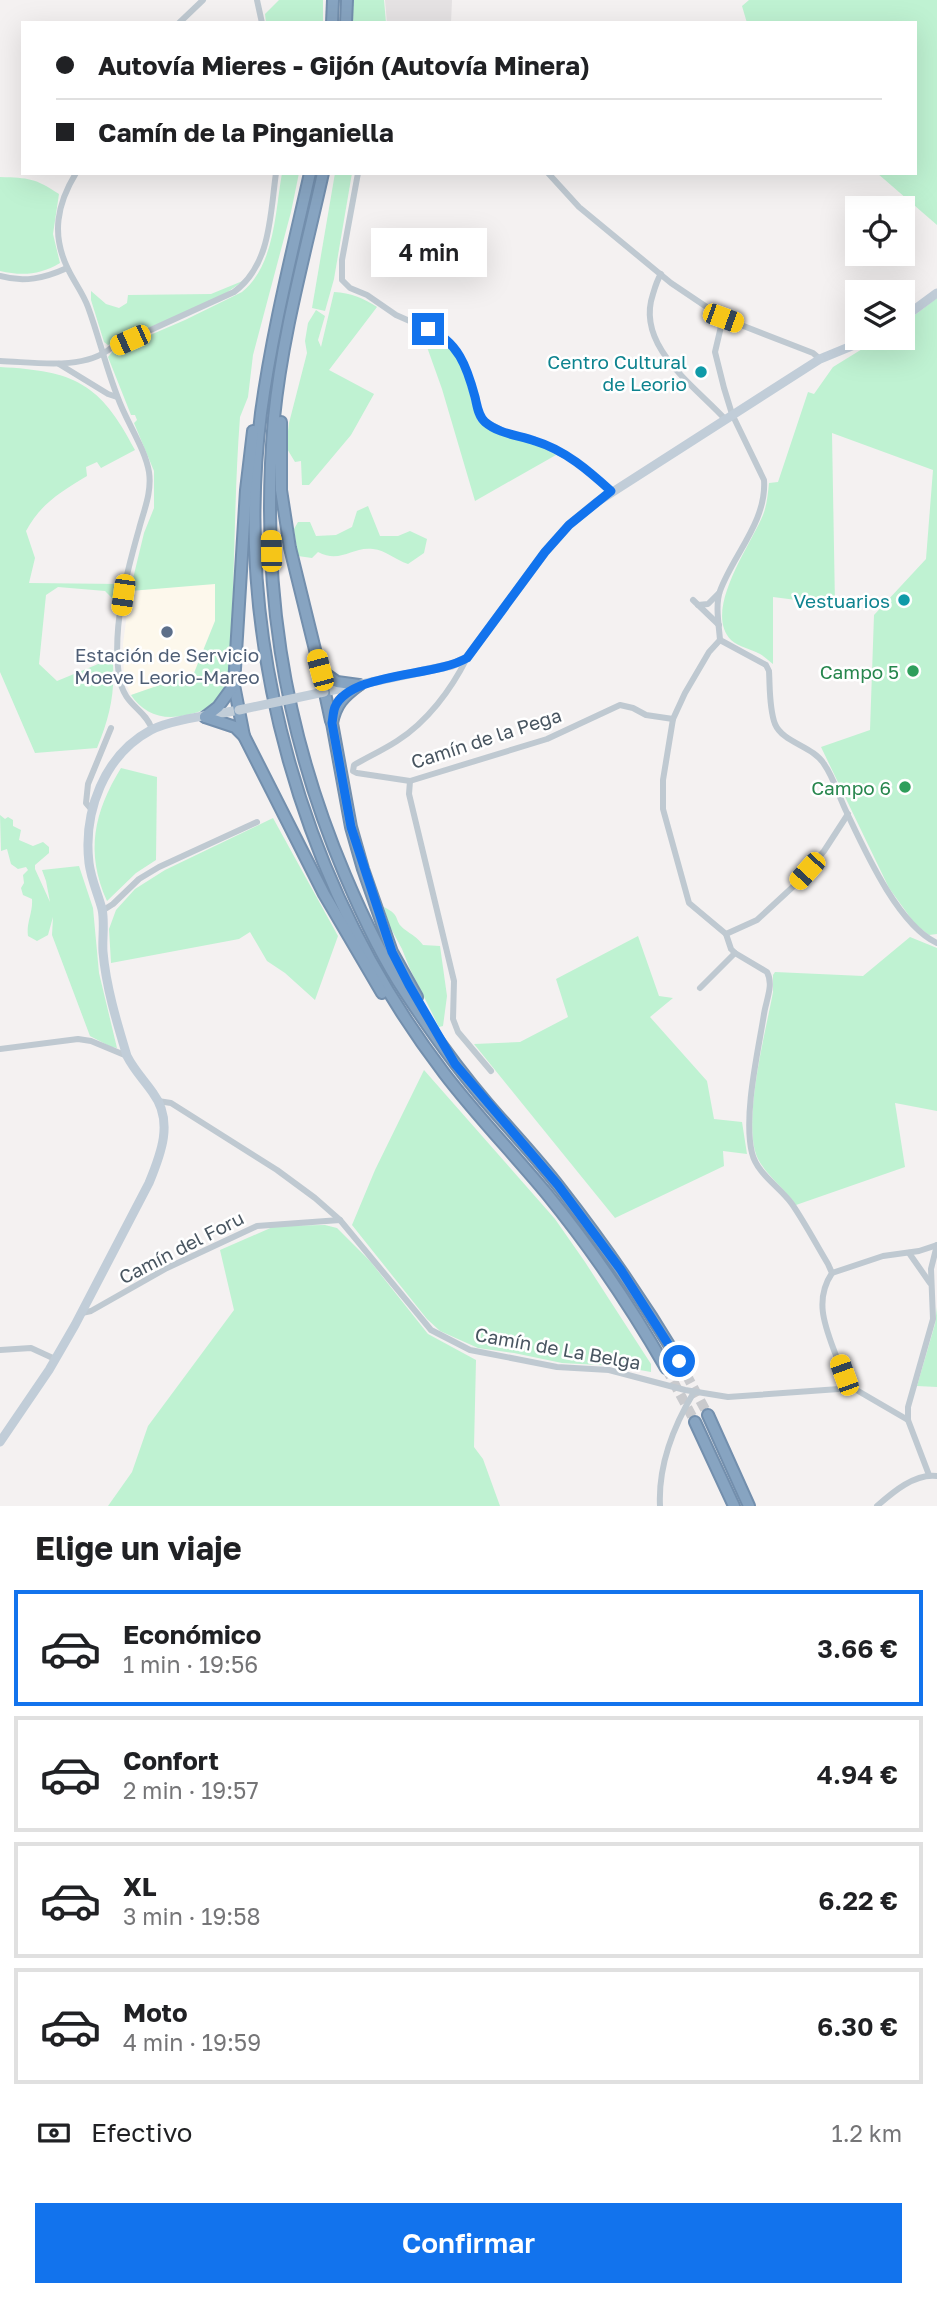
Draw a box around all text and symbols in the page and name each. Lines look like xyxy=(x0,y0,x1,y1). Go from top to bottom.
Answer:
text: Autovía Mieres - Gijón (Autovía Minera) xyxy=(98,50,590,81)
text: Camín de la Pinganiella xyxy=(98,117,394,148)
map controls xyxy=(845,196,915,350)
button: locate xyxy=(845,196,915,266)
callout: 4 min xyxy=(370,228,486,276)
text: 4 min xyxy=(399,238,459,266)
button: layers xyxy=(845,280,915,350)
car xyxy=(700,301,747,335)
route end xyxy=(412,313,444,345)
car xyxy=(107,322,154,358)
place label: Centro Cultural de Leorio xyxy=(547,350,687,395)
marker: Centro Cultural de Leorio xyxy=(693,364,709,380)
car xyxy=(261,530,282,572)
car xyxy=(110,573,137,617)
place label: Vestuarios xyxy=(794,589,890,612)
marker: Vestuarios xyxy=(896,592,912,608)
marker: Estación de Servicio Moeve Leorio-Mareo xyxy=(159,624,175,640)
place label: Estación de Servicio Moeve Leorio-Mareo xyxy=(74,643,260,688)
car xyxy=(305,647,336,693)
place label: Campo 5 xyxy=(820,660,899,683)
marker: Campo 5 xyxy=(905,663,921,679)
street label: Camín de la Pega xyxy=(408,703,564,773)
place label: Campo 6 xyxy=(811,776,891,799)
marker: Campo 6 xyxy=(897,779,913,795)
car xyxy=(786,848,829,894)
street label: Camín del Foru xyxy=(115,1206,247,1288)
street label: Camín de La Belga xyxy=(473,1322,643,1374)
route start xyxy=(663,1345,695,1377)
car xyxy=(827,1352,862,1398)
text: Elige un viaje xyxy=(35,1529,242,1567)
icon: car xyxy=(39,1617,102,1680)
text: Económico xyxy=(123,1619,261,1650)
text: 3.66 € xyxy=(817,1633,898,1664)
text: 1 min · 19:56 xyxy=(123,1650,258,1678)
icon: car xyxy=(39,1743,102,1806)
text: Confort xyxy=(123,1745,219,1776)
text: 4.94 € xyxy=(817,1759,898,1790)
text: 2 min · 19:57 xyxy=(123,1776,259,1804)
icon: car xyxy=(39,1869,102,1932)
text: XL xyxy=(123,1871,157,1902)
text: 6.22 € xyxy=(818,1885,898,1916)
text: 3 min · 19:58 xyxy=(123,1902,261,1930)
icon: car xyxy=(39,1995,102,2058)
text: Moto xyxy=(123,1997,188,2028)
text: 6.30 € xyxy=(817,2011,898,2042)
text: 4 min · 19:59 xyxy=(123,2028,261,2056)
icon: cash xyxy=(35,2114,73,2152)
text: Efectivo xyxy=(91,2117,192,2148)
text: 1.2 km xyxy=(832,2119,902,2147)
button: Confirmar xyxy=(35,2203,902,2283)

